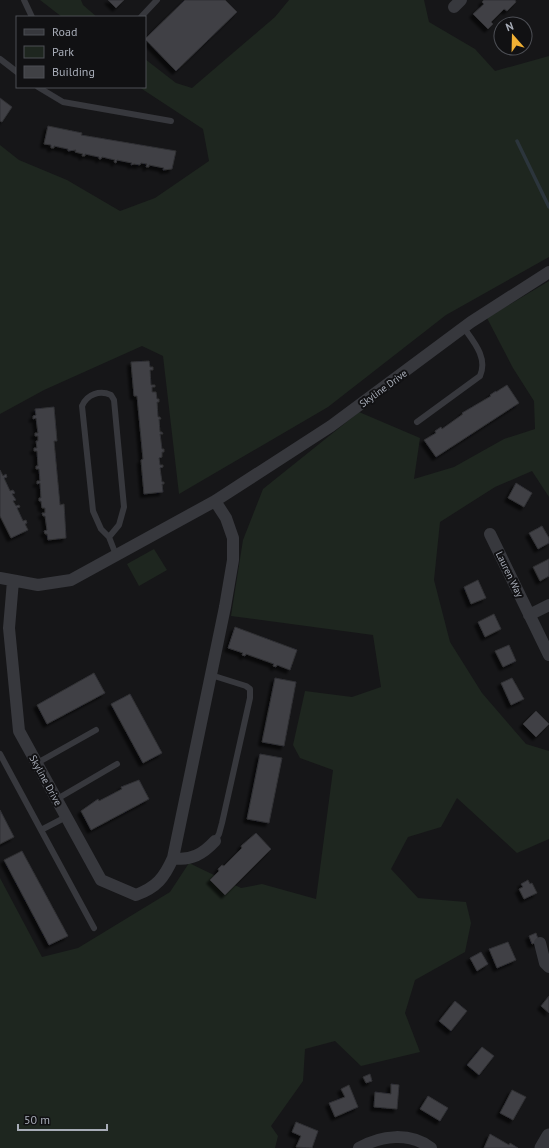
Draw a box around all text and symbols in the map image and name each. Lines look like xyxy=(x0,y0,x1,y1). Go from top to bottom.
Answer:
legend xyxy=(16,16,146,88)
north arrow xyxy=(493,16,533,56)
text: N xyxy=(504,19,515,34)
text: Road xyxy=(52,24,77,39)
text: Park xyxy=(52,44,74,59)
text: Building xyxy=(52,64,95,79)
street label: Skyline Drive xyxy=(357,367,410,410)
street label: Lauren Way xyxy=(493,549,526,599)
street label: Skyline Drive xyxy=(26,753,65,808)
scale bar xyxy=(18,1106,107,1132)
text: 50 m xyxy=(24,1112,50,1127)

